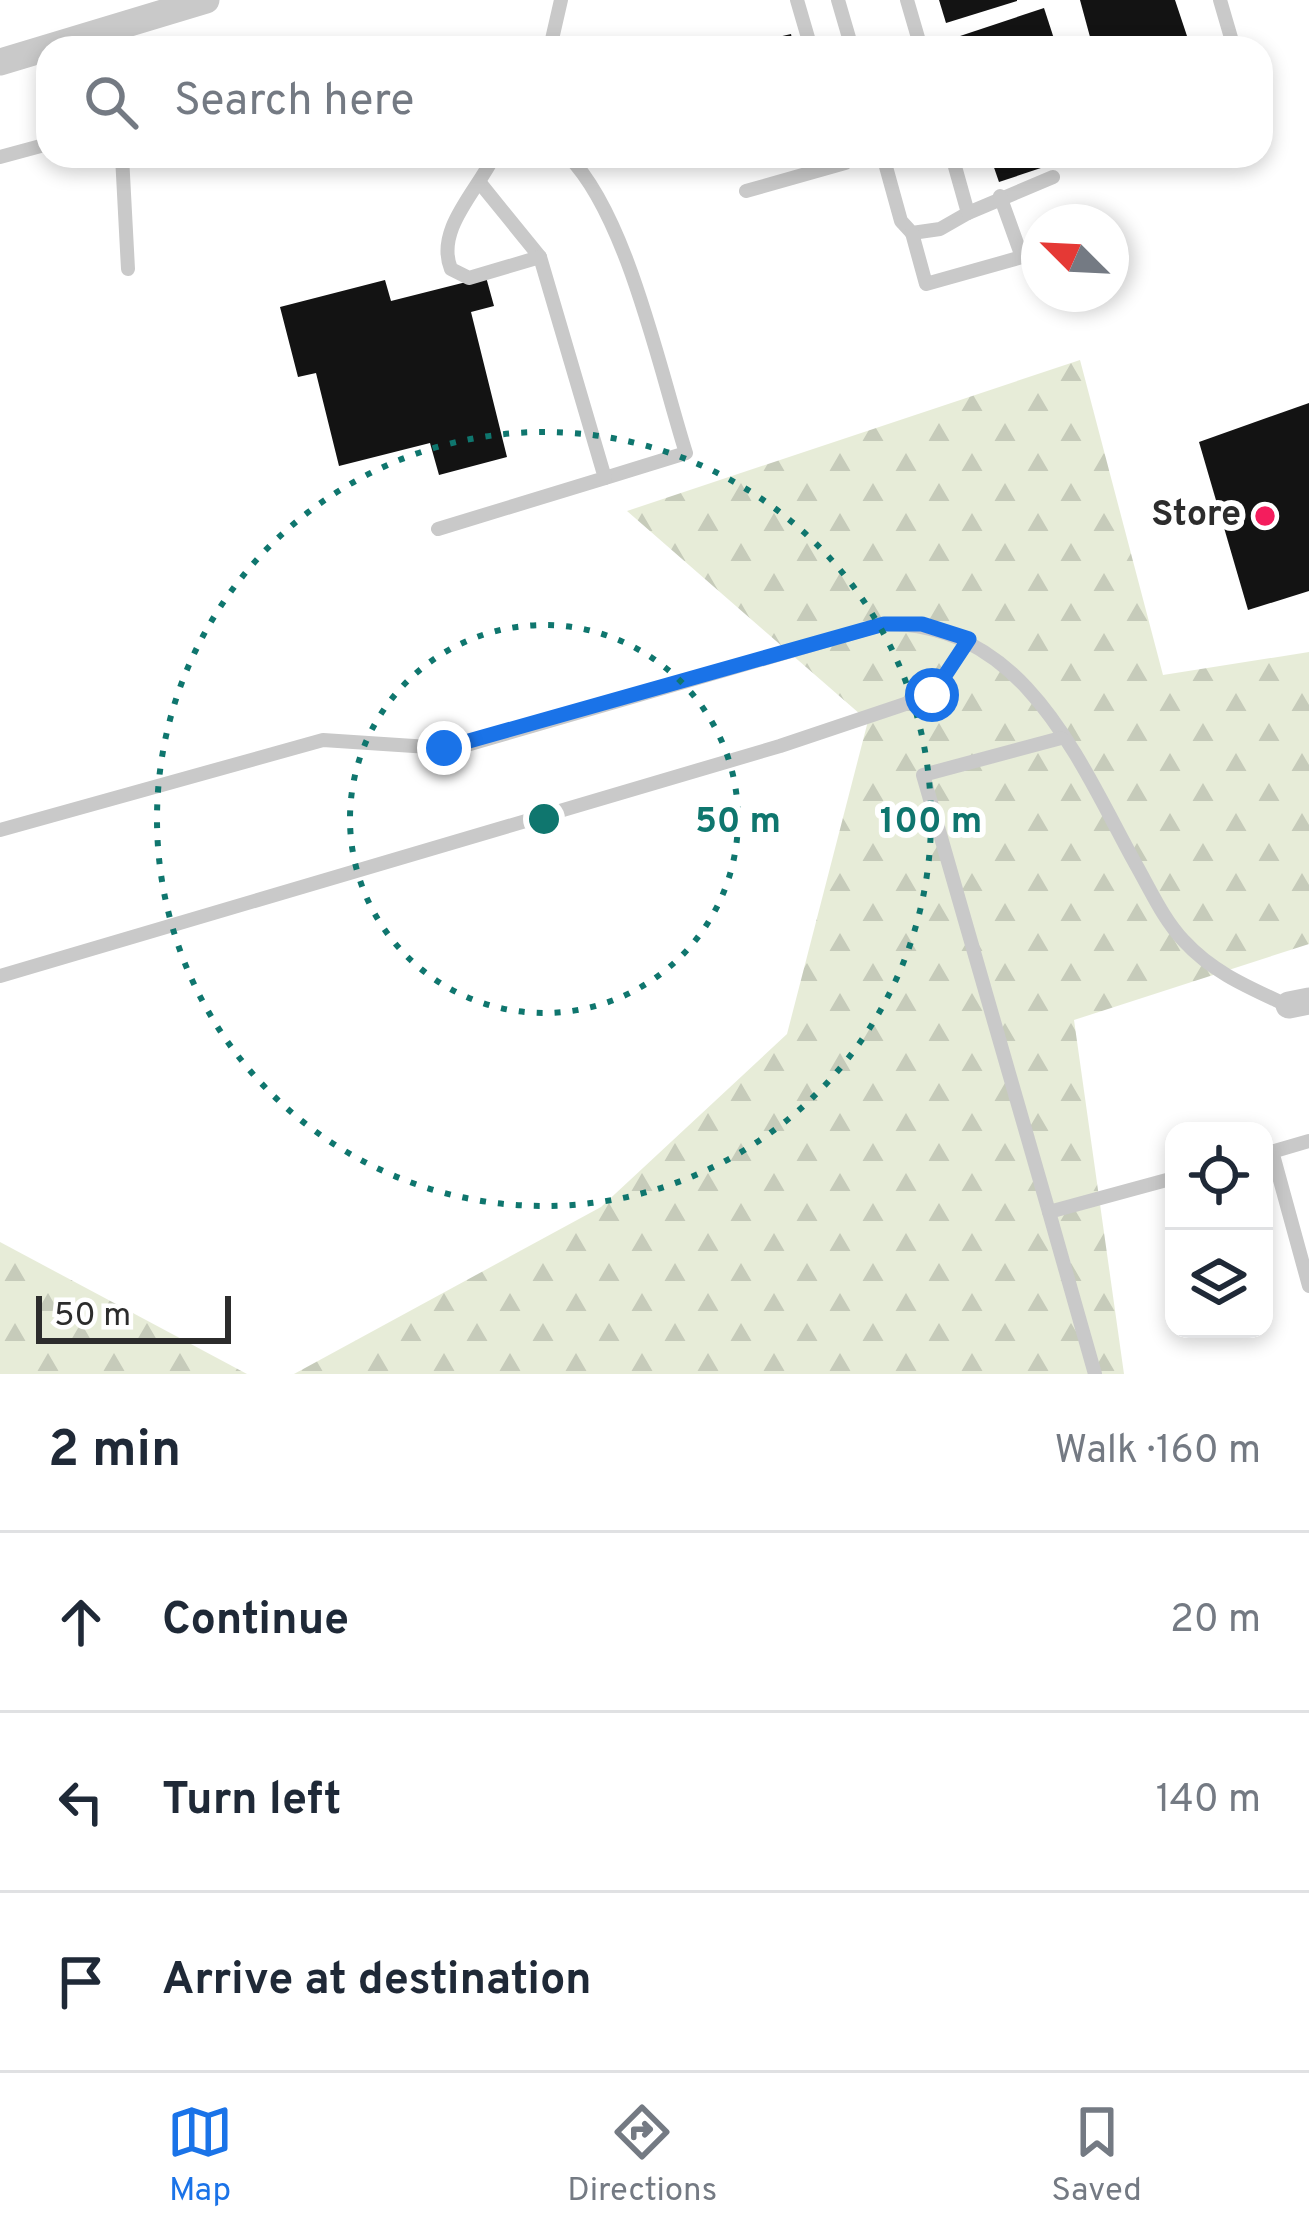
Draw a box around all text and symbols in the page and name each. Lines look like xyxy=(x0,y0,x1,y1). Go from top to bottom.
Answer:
search box xyxy=(36,36,1273,168)
icon: search xyxy=(78,69,144,135)
text: Search here xyxy=(174,74,414,131)
north arrow xyxy=(1021,204,1129,312)
place label: Store xyxy=(1151,493,1241,539)
marker: Store xyxy=(1252,503,1278,529)
route start xyxy=(905,668,959,722)
route end xyxy=(417,721,471,775)
centre of rings xyxy=(523,798,565,840)
text: 50 m xyxy=(695,800,781,846)
text: 100 m xyxy=(880,800,982,846)
map controls xyxy=(1165,1122,1273,1338)
button: locate xyxy=(1165,1122,1273,1230)
button: layers xyxy=(1165,1230,1273,1338)
scale bar xyxy=(36,1290,231,1343)
text: 50 m xyxy=(54,1296,131,1338)
text: 2 min xyxy=(48,1420,181,1485)
text: Walk · 160 m xyxy=(1054,1428,1261,1477)
icon: ahead xyxy=(48,1589,114,1655)
text: Continue xyxy=(162,1593,349,1650)
text: 20 m xyxy=(1170,1597,1261,1646)
icon: left xyxy=(48,1769,114,1835)
text: Turn left xyxy=(162,1773,341,1830)
text: 140 m xyxy=(1156,1777,1261,1826)
icon: arrive xyxy=(48,1949,114,2015)
text: Arrive at destination xyxy=(162,1953,592,2010)
tab: Map xyxy=(167,2099,233,2213)
tab: Directions xyxy=(567,2099,717,2213)
tab: Saved xyxy=(1051,2099,1142,2213)

